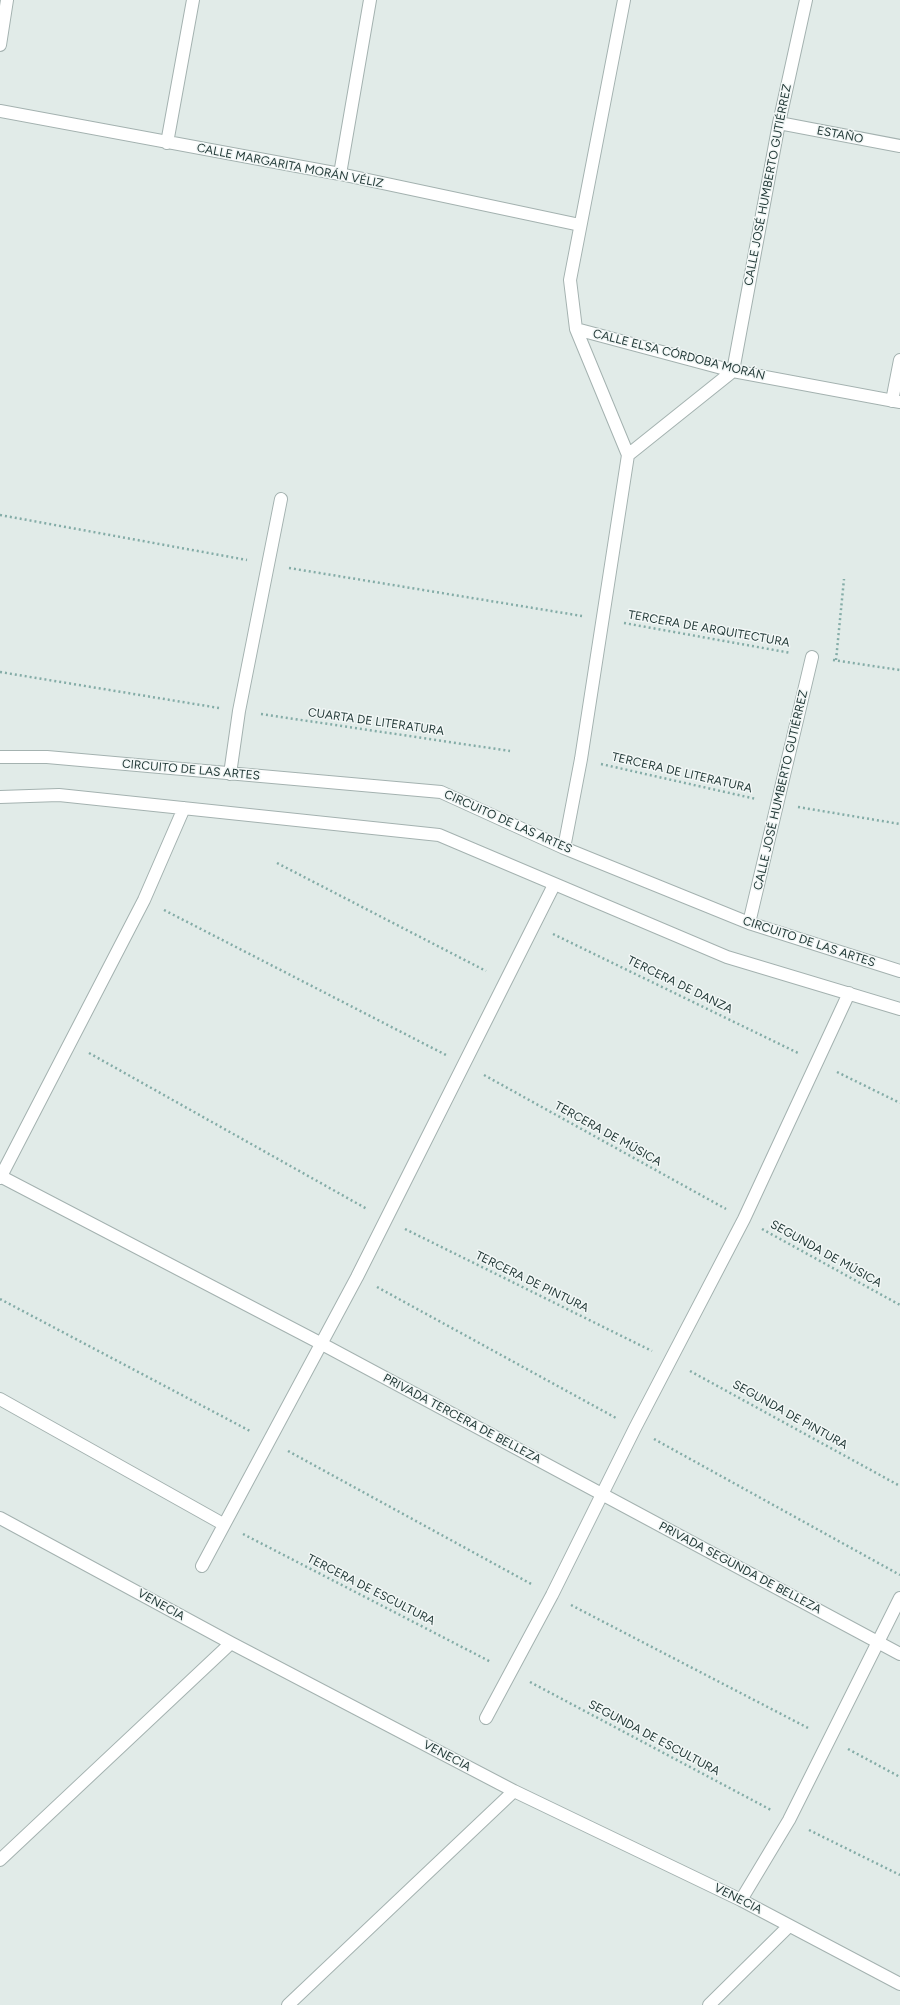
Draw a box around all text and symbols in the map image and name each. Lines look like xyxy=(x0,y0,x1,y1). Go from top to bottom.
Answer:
street label: CALLE JOSÉ HUMBERTO GUTIÉRREZ xyxy=(741,83,795,287)
street label: ESTAÑO xyxy=(816,123,864,147)
street label: CALLE MARGARITA MORÁN VÉLIZ xyxy=(195,141,385,191)
street label: CALLE ELSA CÓRDOBA MORÁN xyxy=(591,327,767,383)
street label: TERCERA DE ARQUITECTURA xyxy=(627,608,791,650)
street label: CALLE JOSÉ HUMBERTO GUTIÉRREZ xyxy=(751,689,811,891)
street label: CUARTA DE LITERATURA xyxy=(307,705,445,739)
street label: TERCERA DE LITERATURA xyxy=(611,750,753,796)
street label: CIRCUITO DE LAS ARTES xyxy=(121,757,261,783)
street label: CIRCUITO DE LAS ARTES xyxy=(442,787,574,857)
street label: CIRCUITO DE LAS ARTES xyxy=(741,914,877,970)
street label: TERCERA DE DANZA xyxy=(625,953,735,1017)
street label: TERCERA DE MÚSICA xyxy=(552,1099,664,1169)
street label: SEGUNDA DE MÚSICA xyxy=(768,1217,884,1291)
street label: TERCERA DE PINTURA xyxy=(473,1248,591,1316)
street label: PRIVADA TERCERA DE BELLEZA xyxy=(381,1371,543,1467)
street label: SEGUNDA DE PINTURA xyxy=(730,1377,850,1453)
street label: PRIVADA SEGUNDA DE BELLEZA xyxy=(656,1519,824,1617)
street label: TERCERA DE ESCULTURA xyxy=(305,1551,437,1629)
street label: VENECIA xyxy=(135,1586,187,1624)
street label: SEGUNDA DE ESCULTURA xyxy=(586,1697,722,1779)
street label: VENECIA xyxy=(421,1737,473,1775)
street label: VENECIA xyxy=(712,1881,764,1917)

